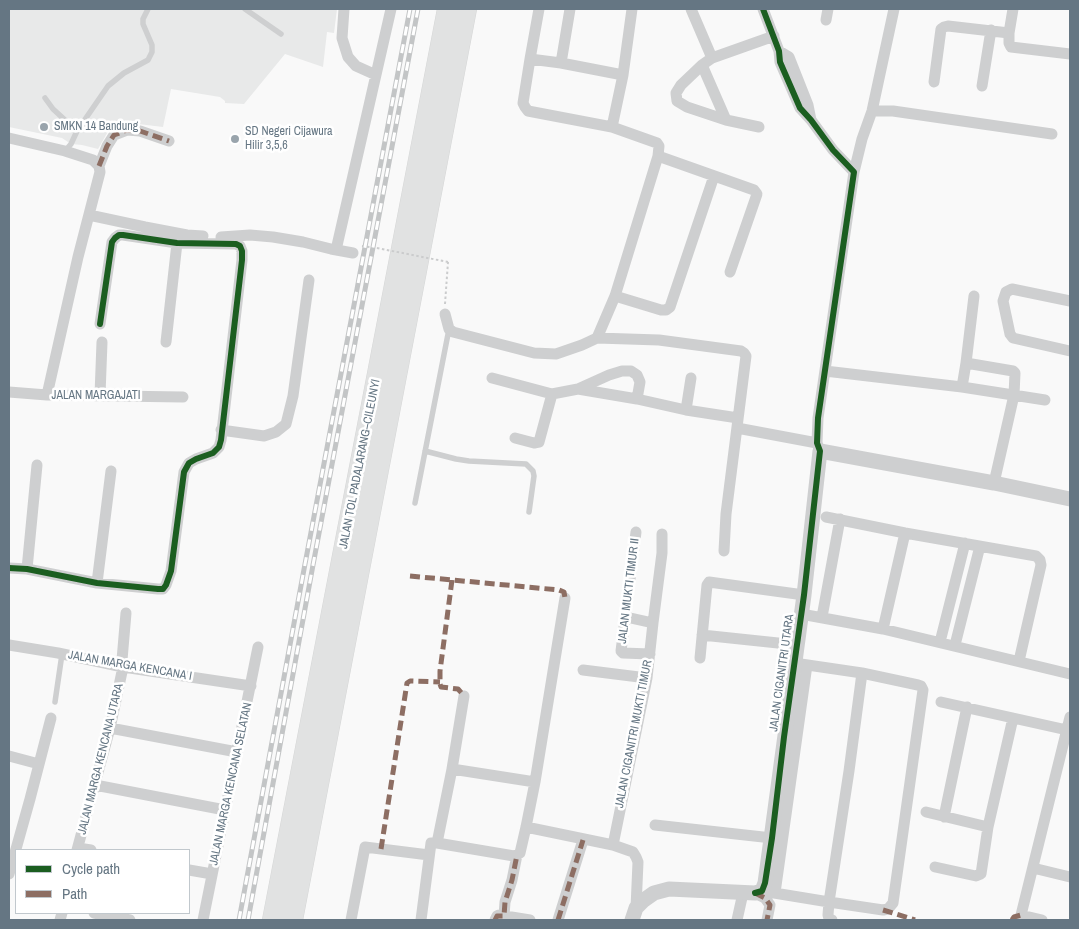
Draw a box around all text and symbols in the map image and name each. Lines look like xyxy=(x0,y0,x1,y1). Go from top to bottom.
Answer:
place label: SMKN 14 Bandung xyxy=(54,120,138,134)
marker: SMKN 14 Bandung xyxy=(38,121,50,133)
place label: SD Negeri Cijawura Hilir 3,5,6 xyxy=(245,125,332,153)
marker: SD Negeri Cijawura Hilir 3,5,6 xyxy=(229,133,241,145)
street label: JALAN TOL PADALARANG–CILEUNYI xyxy=(336,378,384,550)
street label: JALAN MARGAJATI xyxy=(52,389,140,403)
street label: JALAN MUKTI TIMUR II xyxy=(615,537,643,645)
street label: JALAN CIGANITRI UTARA xyxy=(767,613,797,733)
street label: JALAN MARGA KENCANA I xyxy=(67,648,193,684)
street label: JALAN CIGANITRI MUKTI TIMUR xyxy=(613,659,655,809)
street label: JALAN MARGA KENCANA UTARA xyxy=(75,682,127,836)
street label: JALAN MARGA KENCANA SELATAN xyxy=(207,701,255,867)
legend xyxy=(15,849,190,914)
text: Cycle path xyxy=(62,858,120,879)
text: Path xyxy=(62,883,87,904)

